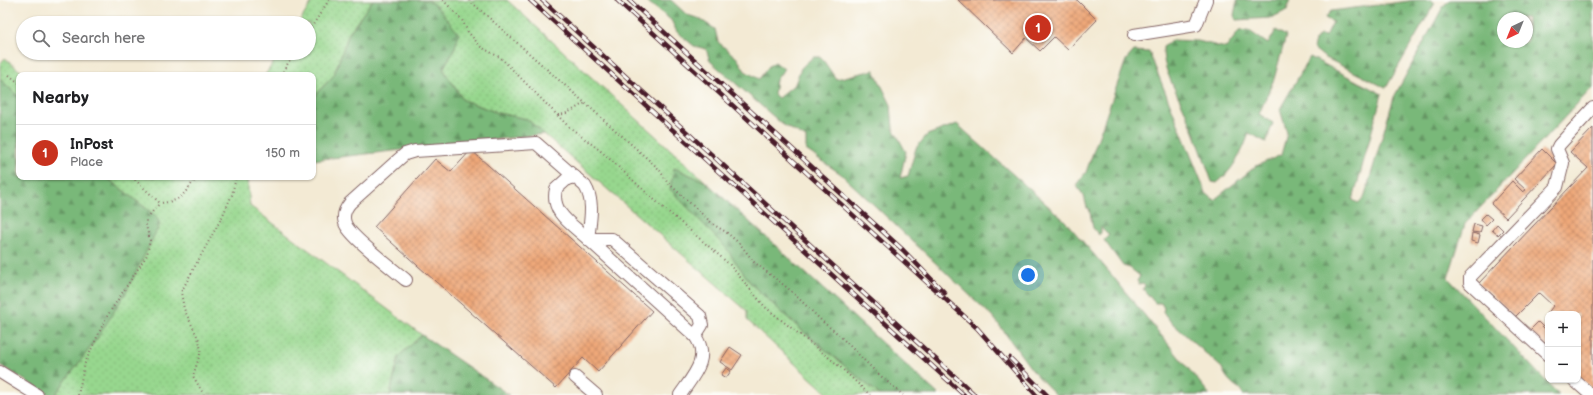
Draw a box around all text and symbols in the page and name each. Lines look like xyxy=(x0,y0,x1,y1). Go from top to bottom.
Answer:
north arrow xyxy=(1497,12,1533,48)
pin: 1 xyxy=(1025,13,1051,43)
search box xyxy=(16,16,316,60)
icon: search xyxy=(30,27,52,49)
text: Search here xyxy=(62,29,145,48)
text: Nearby xyxy=(32,88,89,108)
text: InPost xyxy=(70,135,113,154)
text: 1 xyxy=(42,145,48,161)
text: 150 m xyxy=(266,145,300,161)
text: Place xyxy=(70,154,103,170)
your location xyxy=(1018,265,1038,285)
map controls xyxy=(1545,311,1581,383)
button: + xyxy=(1545,311,1581,347)
button: − xyxy=(1545,347,1581,383)

